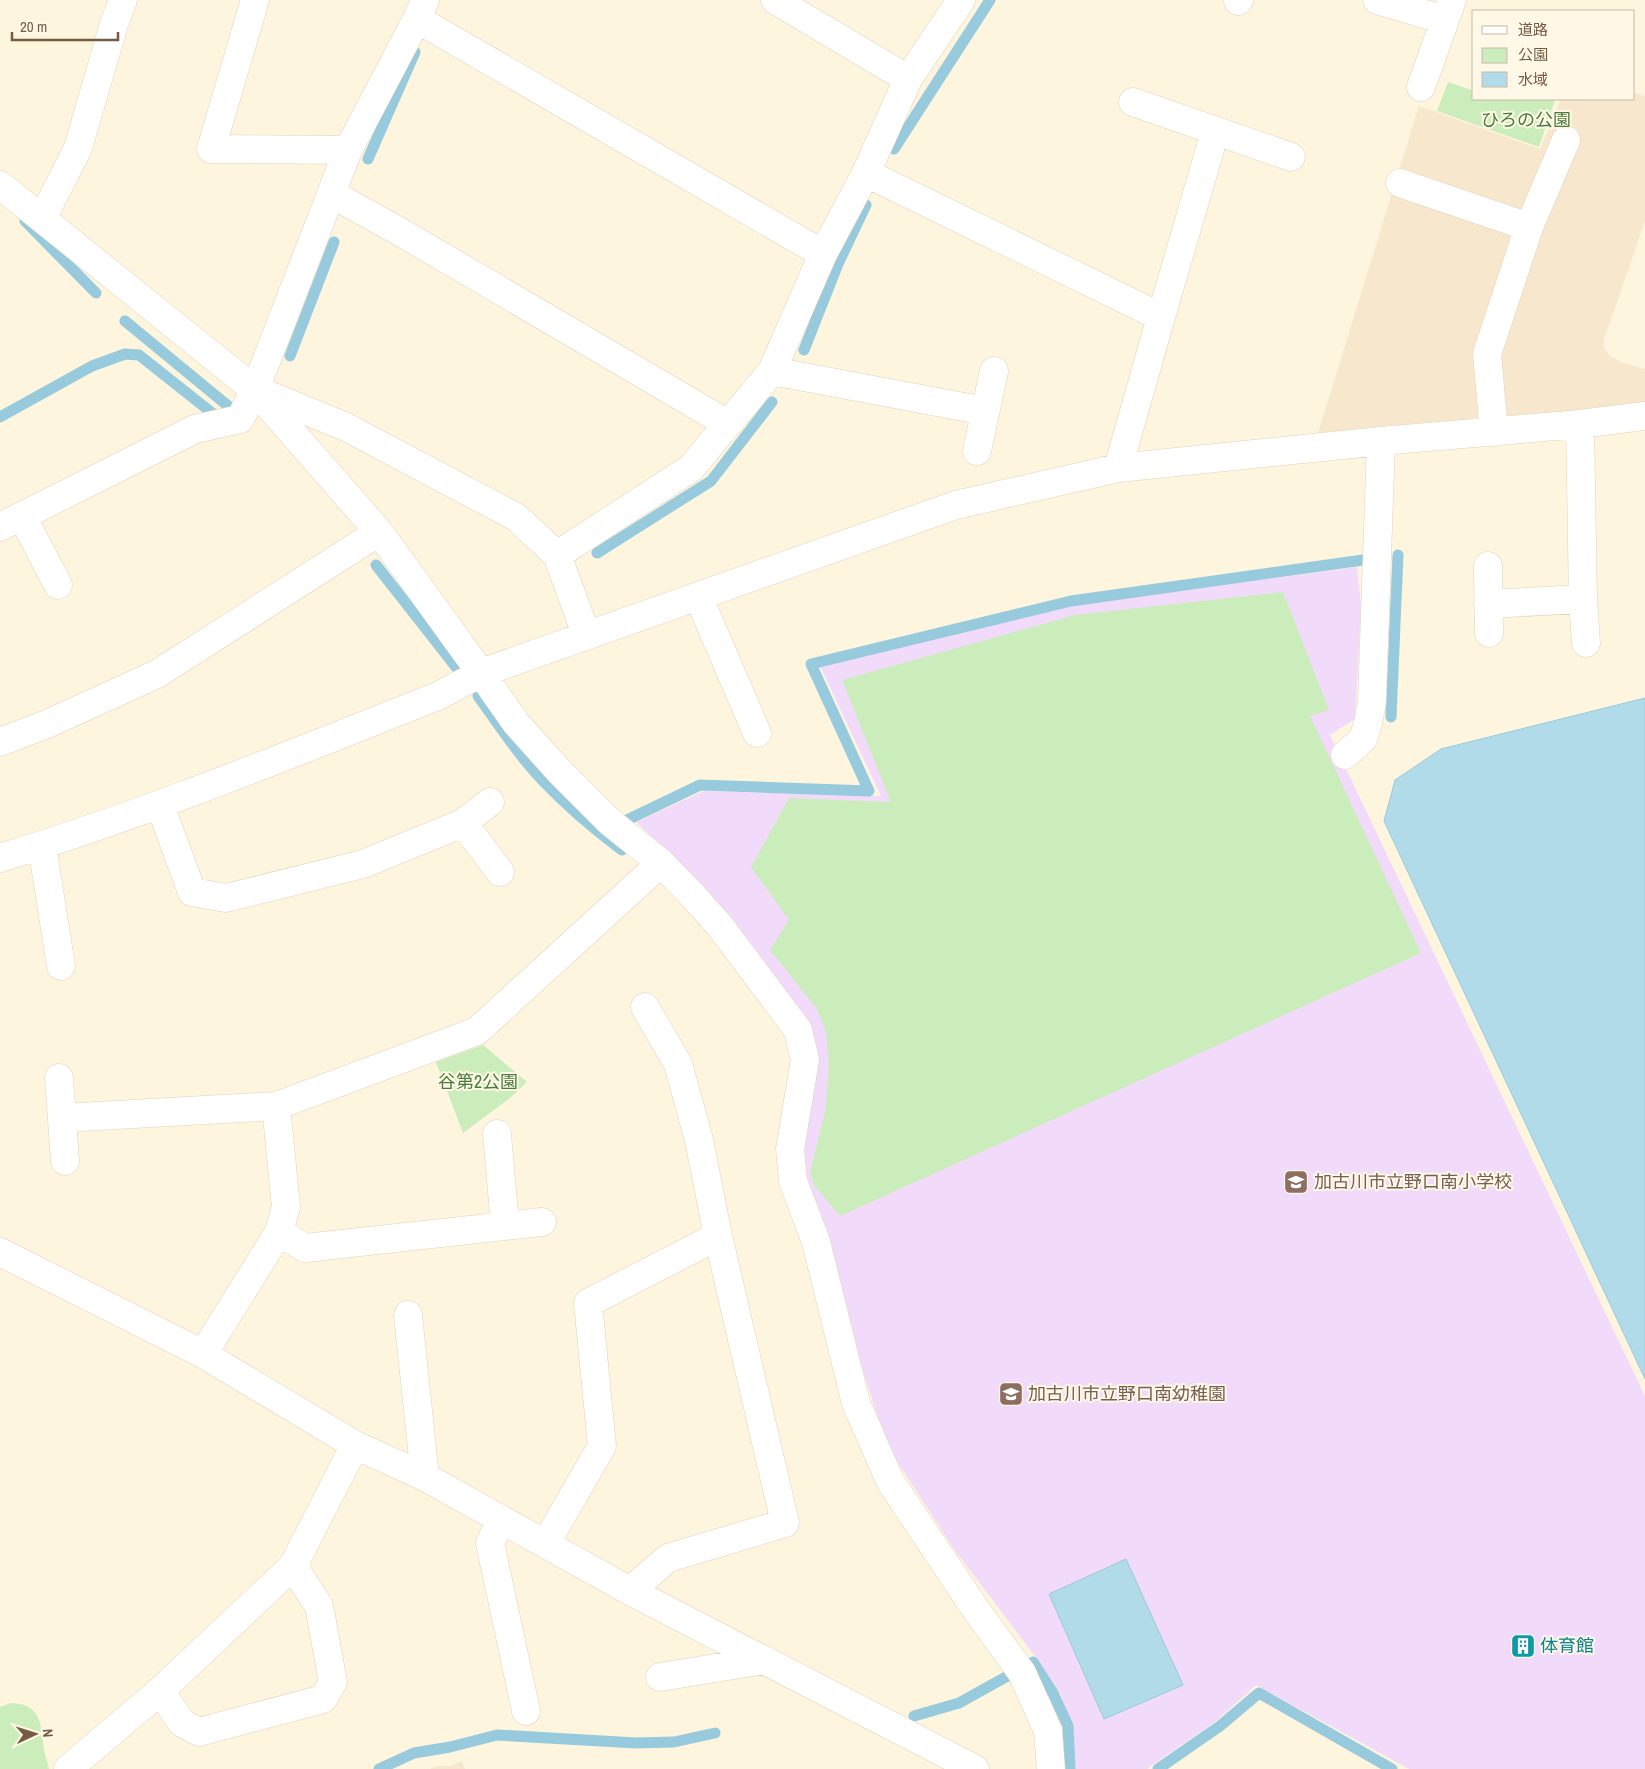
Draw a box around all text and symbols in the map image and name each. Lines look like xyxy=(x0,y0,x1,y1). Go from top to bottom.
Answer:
scale bar xyxy=(12,10,119,42)
legend xyxy=(1472,10,1635,100)
text: 20 m xyxy=(20,16,47,37)
text: 道路 xyxy=(1518,19,1548,40)
text: 公園 xyxy=(1518,44,1548,65)
text: 水域 xyxy=(1518,69,1548,90)
park label: ひろの公園 xyxy=(1481,107,1571,132)
park label: 谷第2公園 xyxy=(438,1069,518,1094)
school or university icon: 加古川市立野口南小学校 xyxy=(1283,1169,1309,1195)
place label: 加古川市立野口南小学校 xyxy=(1314,1169,1512,1194)
school or university icon: 加古川市立野口南幼稚園 xyxy=(998,1381,1024,1407)
place label: 加古川市立野口南幼稚園 xyxy=(1028,1381,1226,1406)
building icon: 体育館 xyxy=(1510,1633,1536,1659)
place label: 体育館 xyxy=(1540,1633,1594,1658)
north arrow xyxy=(10,1709,60,1759)
text: N xyxy=(39,1728,57,1738)

